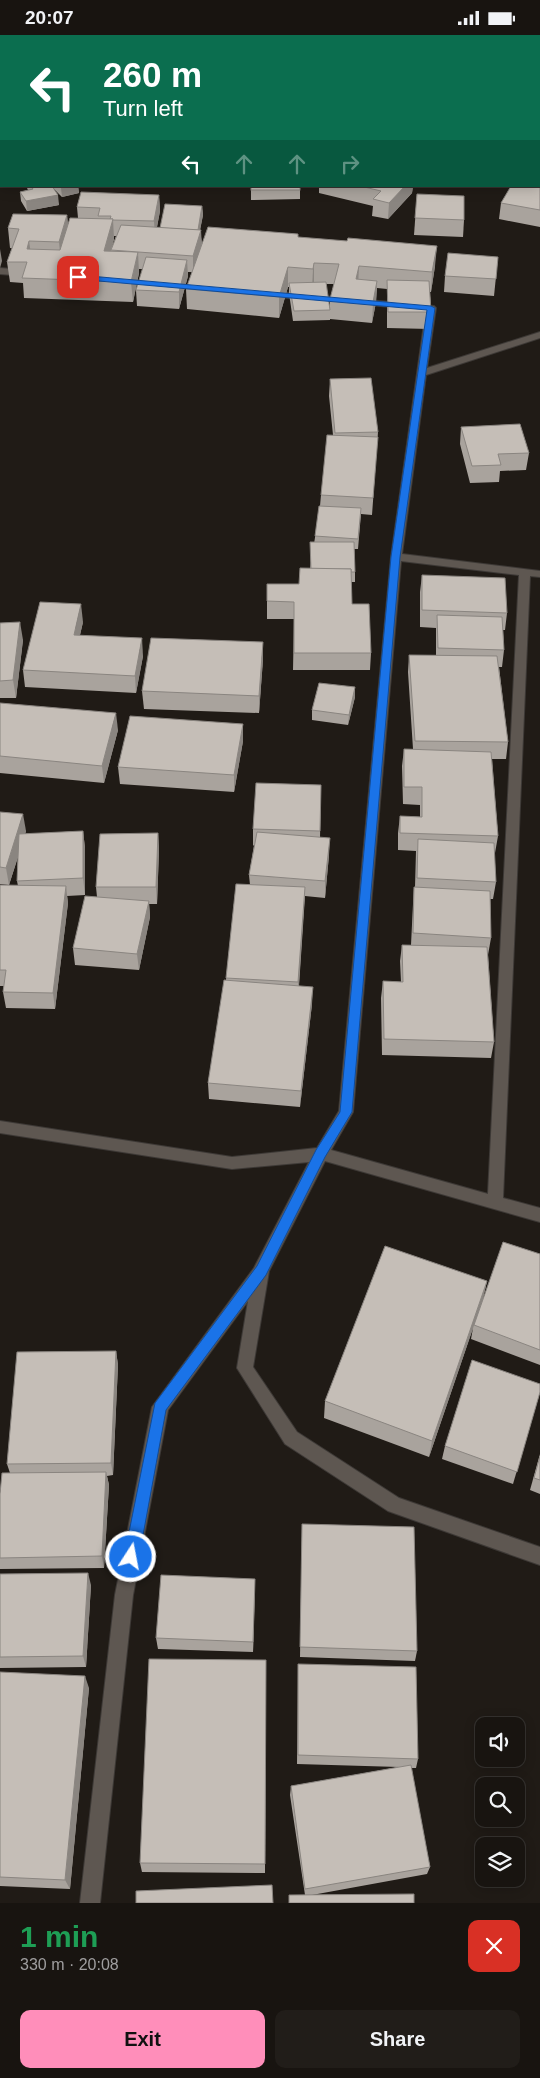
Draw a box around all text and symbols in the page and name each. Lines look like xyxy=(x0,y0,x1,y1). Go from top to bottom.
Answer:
text: 20:07 xyxy=(25,7,74,28)
icon: left xyxy=(20,55,85,120)
text: 260 m xyxy=(103,55,202,94)
text: Turn left xyxy=(103,96,183,121)
icon: left xyxy=(177,150,205,178)
icon: ahead xyxy=(230,150,258,178)
icon: ahead xyxy=(283,150,311,178)
icon: right xyxy=(336,150,364,178)
pin xyxy=(57,256,99,298)
icon: arrive xyxy=(64,263,92,291)
position arrow xyxy=(104,1530,156,1582)
map controls xyxy=(475,1717,525,1887)
button: sound xyxy=(475,1717,525,1767)
button: search xyxy=(475,1777,525,1827)
button: layers xyxy=(475,1837,525,1887)
text: 1 min xyxy=(20,1920,98,1953)
button: close xyxy=(468,1920,520,1972)
text: 330 m · 20:08 xyxy=(20,1956,119,1973)
button: Exit xyxy=(20,2010,265,2068)
button: Share xyxy=(275,2010,520,2068)

